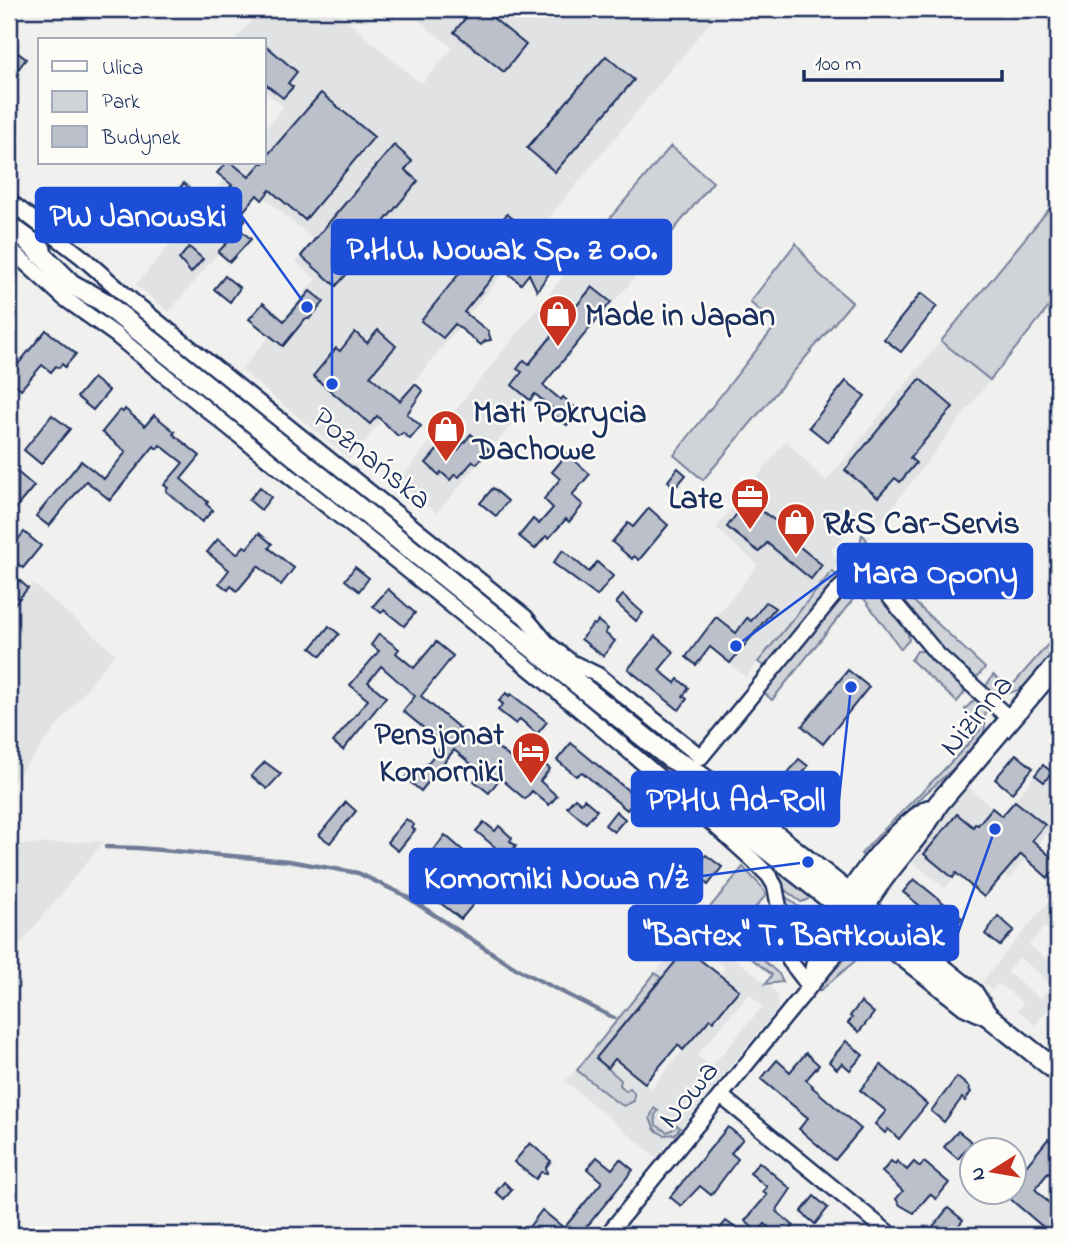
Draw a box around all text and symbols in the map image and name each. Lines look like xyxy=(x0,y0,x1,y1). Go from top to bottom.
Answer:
legend xyxy=(38,38,266,164)
scale bar xyxy=(804,38,1002,82)
text: 100 m xyxy=(815,50,861,80)
text: Ulica xyxy=(102,54,143,84)
text: Park xyxy=(102,88,141,118)
text: Budynek xyxy=(101,124,181,156)
callout: PW Janowski xyxy=(36,188,241,242)
text: PW Janowski xyxy=(49,194,227,242)
callout: P.H.U. Nowak Sp. z o.o. xyxy=(332,220,671,274)
text: P.H.U. Nowak Sp. z o.o. xyxy=(346,227,658,275)
shop icon: Made in Japan xyxy=(537,293,579,348)
place label: Made in Japan xyxy=(585,294,775,341)
place label: Mati Pokrycia Dachowe xyxy=(471,391,646,475)
street label: Poznańska xyxy=(300,396,441,523)
shop icon: Mati Pokrycia Dachowe xyxy=(425,408,467,463)
office icon: Late xyxy=(729,476,771,531)
place label: Late xyxy=(669,477,725,524)
shop icon: R&S Car-Servis xyxy=(775,501,817,556)
place label: R&S Car-Servis xyxy=(823,502,1020,549)
callout: Mara Opony xyxy=(838,544,1032,598)
text: Mara Opony xyxy=(852,551,1018,600)
street label: Nizinna xyxy=(929,665,1026,768)
place label: Pensjonat Komorniki xyxy=(374,713,504,797)
hotel icon: Pensjonat Komorniki xyxy=(510,730,552,785)
callout: PPHU Ad-Roll xyxy=(632,772,839,826)
text: PPHU Ad-Roll xyxy=(646,778,826,826)
callout: Komorniki Nowa n/ż xyxy=(410,849,702,903)
text: Komorniki Nowa n/ż xyxy=(424,856,689,904)
callout: "Bartex" T. Bartkowiak xyxy=(629,906,958,960)
text: "Bartex" T. Bartkowiak xyxy=(642,913,945,961)
street label: Nowa xyxy=(647,1051,732,1140)
north arrow xyxy=(958,1136,1028,1206)
text: N xyxy=(964,1165,993,1183)

